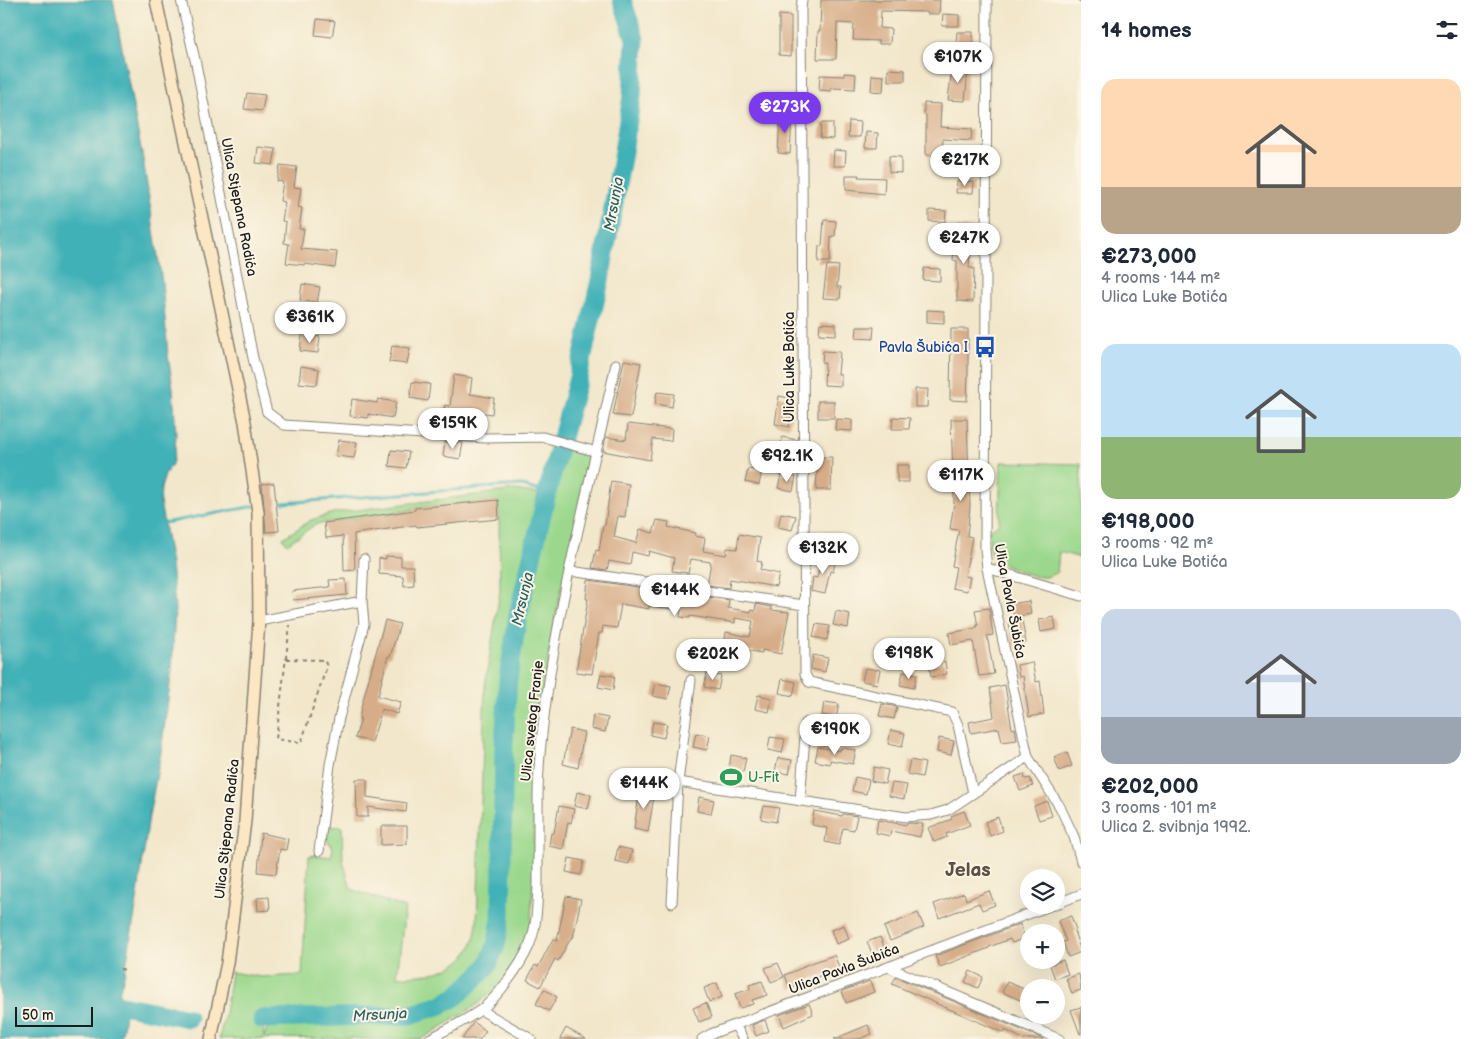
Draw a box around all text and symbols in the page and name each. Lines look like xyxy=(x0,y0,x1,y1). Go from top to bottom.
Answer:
icon: filters xyxy=(1433,16,1461,44)
text: 14 homes xyxy=(1101,18,1192,43)
pin: €107K xyxy=(923,42,993,84)
text: €107K xyxy=(934,48,982,67)
pin: €273K xyxy=(750,92,820,134)
text: €273K xyxy=(760,98,810,117)
icon: home xyxy=(1236,111,1326,201)
street label: Ulica Stjepana Radića xyxy=(217,136,261,278)
pin: €217K xyxy=(930,144,1000,187)
text: €217K xyxy=(941,151,989,170)
water label: Mrsunja xyxy=(600,175,628,233)
pin: €247K xyxy=(929,222,999,265)
text: €247K xyxy=(939,229,989,248)
text: €273,000 xyxy=(1101,244,1197,269)
text: 4 rooms · 144 m² xyxy=(1101,269,1220,288)
text: Ulica Luke Botića xyxy=(1101,288,1228,307)
pin: €361K xyxy=(275,302,345,344)
text: €361K xyxy=(286,308,334,327)
street label: Ulica Luke Botića xyxy=(781,312,798,422)
bus stop icon: Pavla Šubića I xyxy=(972,334,998,360)
place label: Pavla Šubića I xyxy=(879,338,968,356)
icon: home xyxy=(1236,376,1326,466)
pin: €159K xyxy=(418,408,488,450)
text: €159K xyxy=(429,414,477,433)
pin: €92.1K xyxy=(746,440,828,483)
text: €92.1K xyxy=(761,447,813,466)
pin: €117K xyxy=(926,460,996,502)
text: €117K xyxy=(938,466,984,485)
text: €198,000 xyxy=(1101,509,1195,534)
pin: €132K xyxy=(788,532,858,575)
text: 3 rooms · 92 m² xyxy=(1101,534,1214,553)
text: €132K xyxy=(799,539,847,558)
street label: Ulica Pavla Šubića xyxy=(991,542,1030,660)
text: Ulica Luke Botića xyxy=(1101,553,1228,572)
water label: Mrsunja xyxy=(508,570,538,628)
pin: €144K xyxy=(640,574,710,617)
text: €144K xyxy=(651,581,699,600)
pin: €202K xyxy=(678,638,748,681)
pin: €198K xyxy=(874,638,944,680)
icon: home xyxy=(1236,641,1326,731)
text: €198K xyxy=(885,644,933,663)
text: €202K xyxy=(687,645,739,664)
street label: Ulica svetog Franje xyxy=(517,660,547,782)
pin: €190K xyxy=(800,714,870,756)
text: €190K xyxy=(810,720,860,739)
street label: Ulica Stjepana Radića xyxy=(211,758,243,900)
sports icon: U-Fit xyxy=(718,764,744,790)
pin: €144K xyxy=(609,768,679,810)
place label: U-Fit xyxy=(748,769,780,786)
text: €144K xyxy=(620,774,668,793)
text: €202,000 xyxy=(1101,774,1199,799)
text: 3 rooms · 101 m² xyxy=(1101,799,1217,818)
text: Ulica 2. svibnja 1992. xyxy=(1101,818,1251,837)
district label: Jelas xyxy=(945,859,991,882)
map controls xyxy=(1020,869,1065,1024)
button: layers xyxy=(1020,869,1065,914)
button: + xyxy=(1020,924,1065,969)
street label: Ulica Pavla Šubića xyxy=(786,939,902,998)
button: − xyxy=(1020,979,1065,1024)
scale bar xyxy=(15,1004,92,1027)
water label: Mrsunja xyxy=(352,1004,408,1026)
text: 50 m xyxy=(22,1007,54,1024)

